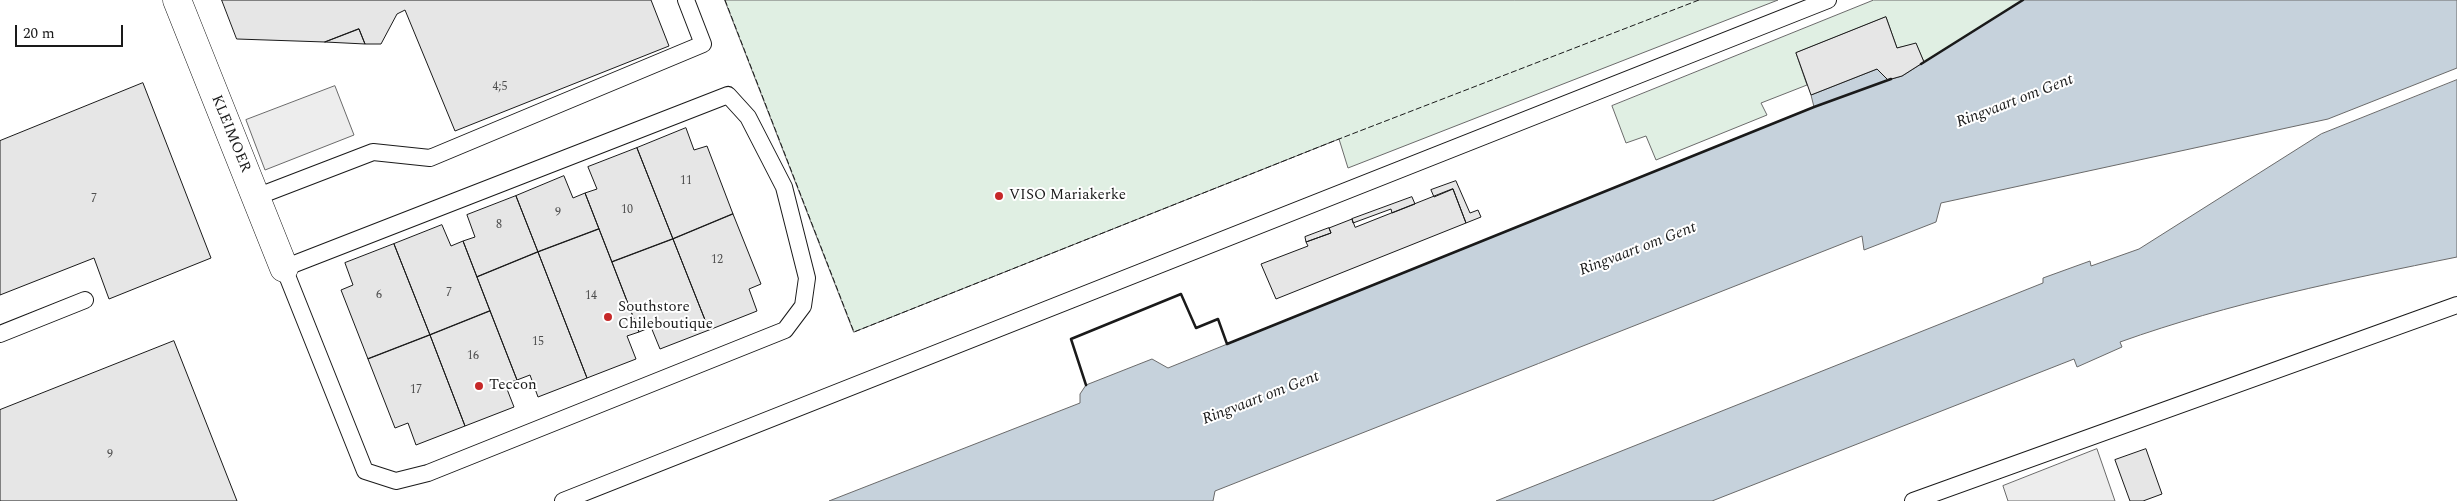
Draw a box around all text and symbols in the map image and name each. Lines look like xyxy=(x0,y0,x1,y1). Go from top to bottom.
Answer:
scale bar xyxy=(18,15,125,47)
text: 20 m xyxy=(23,22,55,45)
water label: Ringvaart om Gent xyxy=(1954,71,2076,133)
house number: 4;5 xyxy=(493,81,507,95)
street label: KLEIMOER xyxy=(206,93,254,175)
house number: 11 xyxy=(680,175,692,189)
place label: VISO Mariakerke xyxy=(1009,187,1126,205)
marker: VISO Mariakerke xyxy=(993,190,1005,202)
house number: 7 xyxy=(91,193,97,207)
house number: 10 xyxy=(621,204,633,218)
house number: 9 xyxy=(555,207,561,221)
house number: 8 xyxy=(496,219,502,233)
water label: Ringvaart om Gent xyxy=(1577,219,1699,281)
house number: 12 xyxy=(711,254,723,268)
house number: 7 xyxy=(446,287,452,301)
house number: 6 xyxy=(376,289,382,303)
house number: 14 xyxy=(585,290,597,304)
place label: Southstore Chileboutique xyxy=(618,299,713,334)
marker: Southstore Chileboutique xyxy=(602,311,614,323)
house number: 15 xyxy=(532,336,544,350)
house number: 16 xyxy=(467,350,479,364)
water label: Ringvaart om Gent xyxy=(1200,368,1322,430)
place label: Teccon xyxy=(489,377,537,395)
marker: Teccon xyxy=(473,380,485,392)
house number: 17 xyxy=(410,384,422,398)
house number: 9 xyxy=(107,449,113,463)

